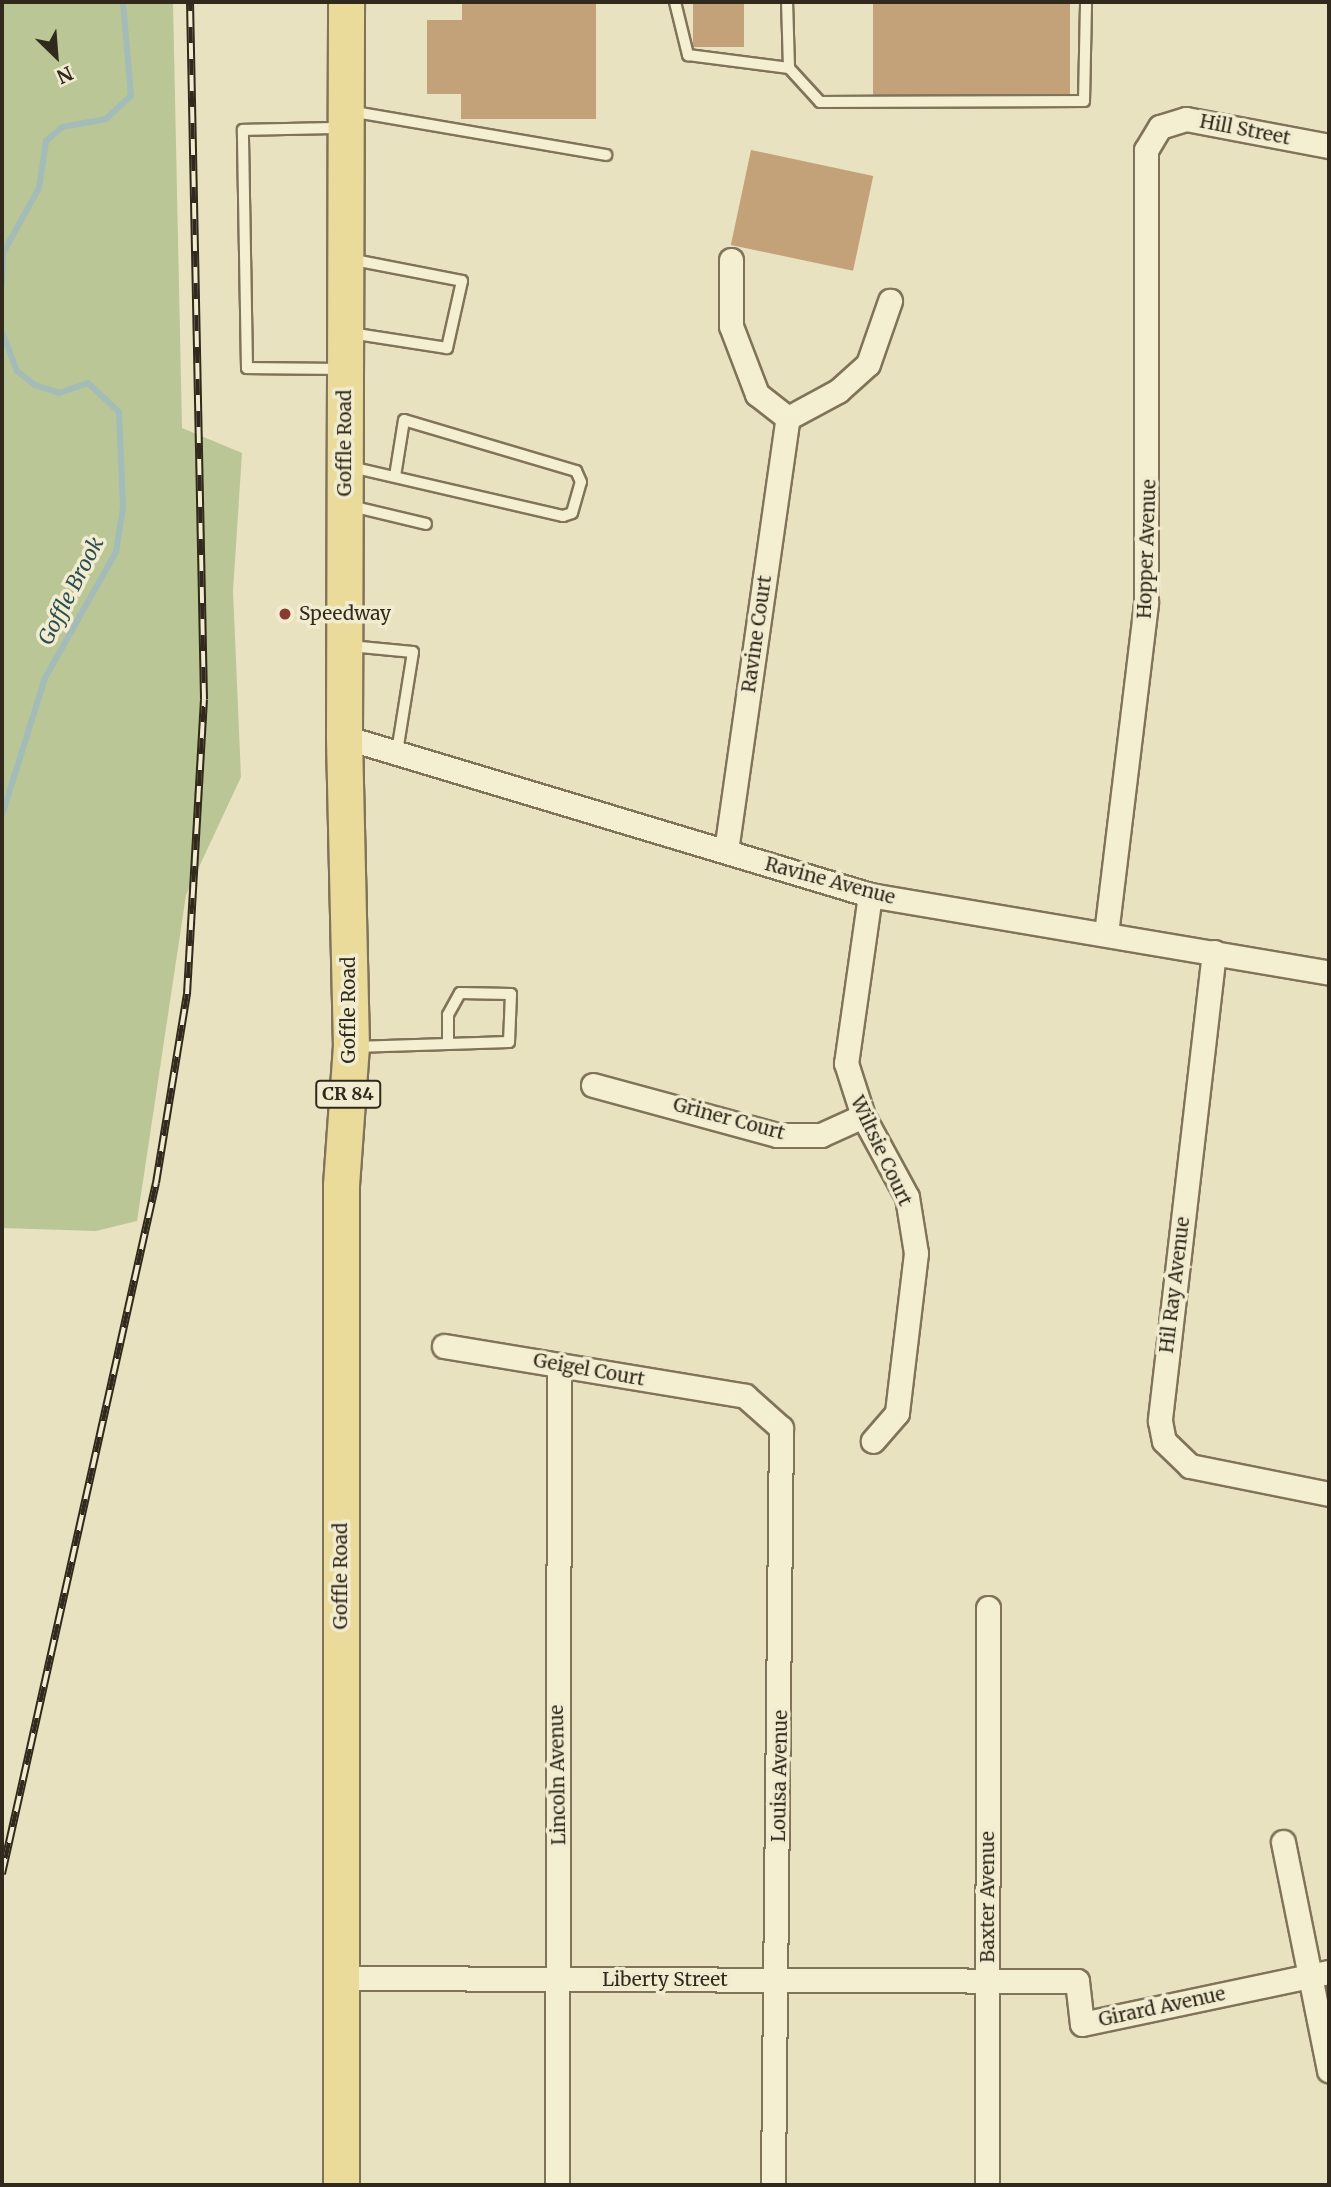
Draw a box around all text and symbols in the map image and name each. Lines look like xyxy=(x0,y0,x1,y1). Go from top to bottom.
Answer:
north arrow xyxy=(21,21,91,91)
text: N xyxy=(53,61,77,89)
street label: Hill Street xyxy=(1198,110,1292,150)
street label: Goffle Road xyxy=(334,390,356,496)
street label: Hopper Avenue xyxy=(1133,479,1161,619)
water label: Goffle Brook xyxy=(33,533,109,649)
street label: Ravine Court xyxy=(737,574,777,694)
place label: Speedway xyxy=(299,603,391,625)
marker: Speedway xyxy=(277,606,293,622)
street label: Ravine Avenue xyxy=(762,853,898,909)
street label: Goffle Road xyxy=(338,957,360,1063)
road number: CR 84 xyxy=(315,1079,381,1108)
street label: Wiltsie Court xyxy=(846,1092,916,1210)
street label: Griner Court xyxy=(671,1093,787,1145)
street label: Hil Ray Avenue xyxy=(1155,1216,1195,1354)
street label: Geigel Court xyxy=(532,1349,646,1391)
street label: Goffle Road xyxy=(330,1523,352,1629)
street label: Lincoln Avenue xyxy=(545,1705,571,1845)
street label: Louisa Avenue xyxy=(767,1710,793,1842)
street label: Baxter Avenue xyxy=(977,1831,999,1963)
street label: Liberty Street xyxy=(602,1969,728,1991)
street label: Girard Avenue xyxy=(1097,1982,1227,2032)

